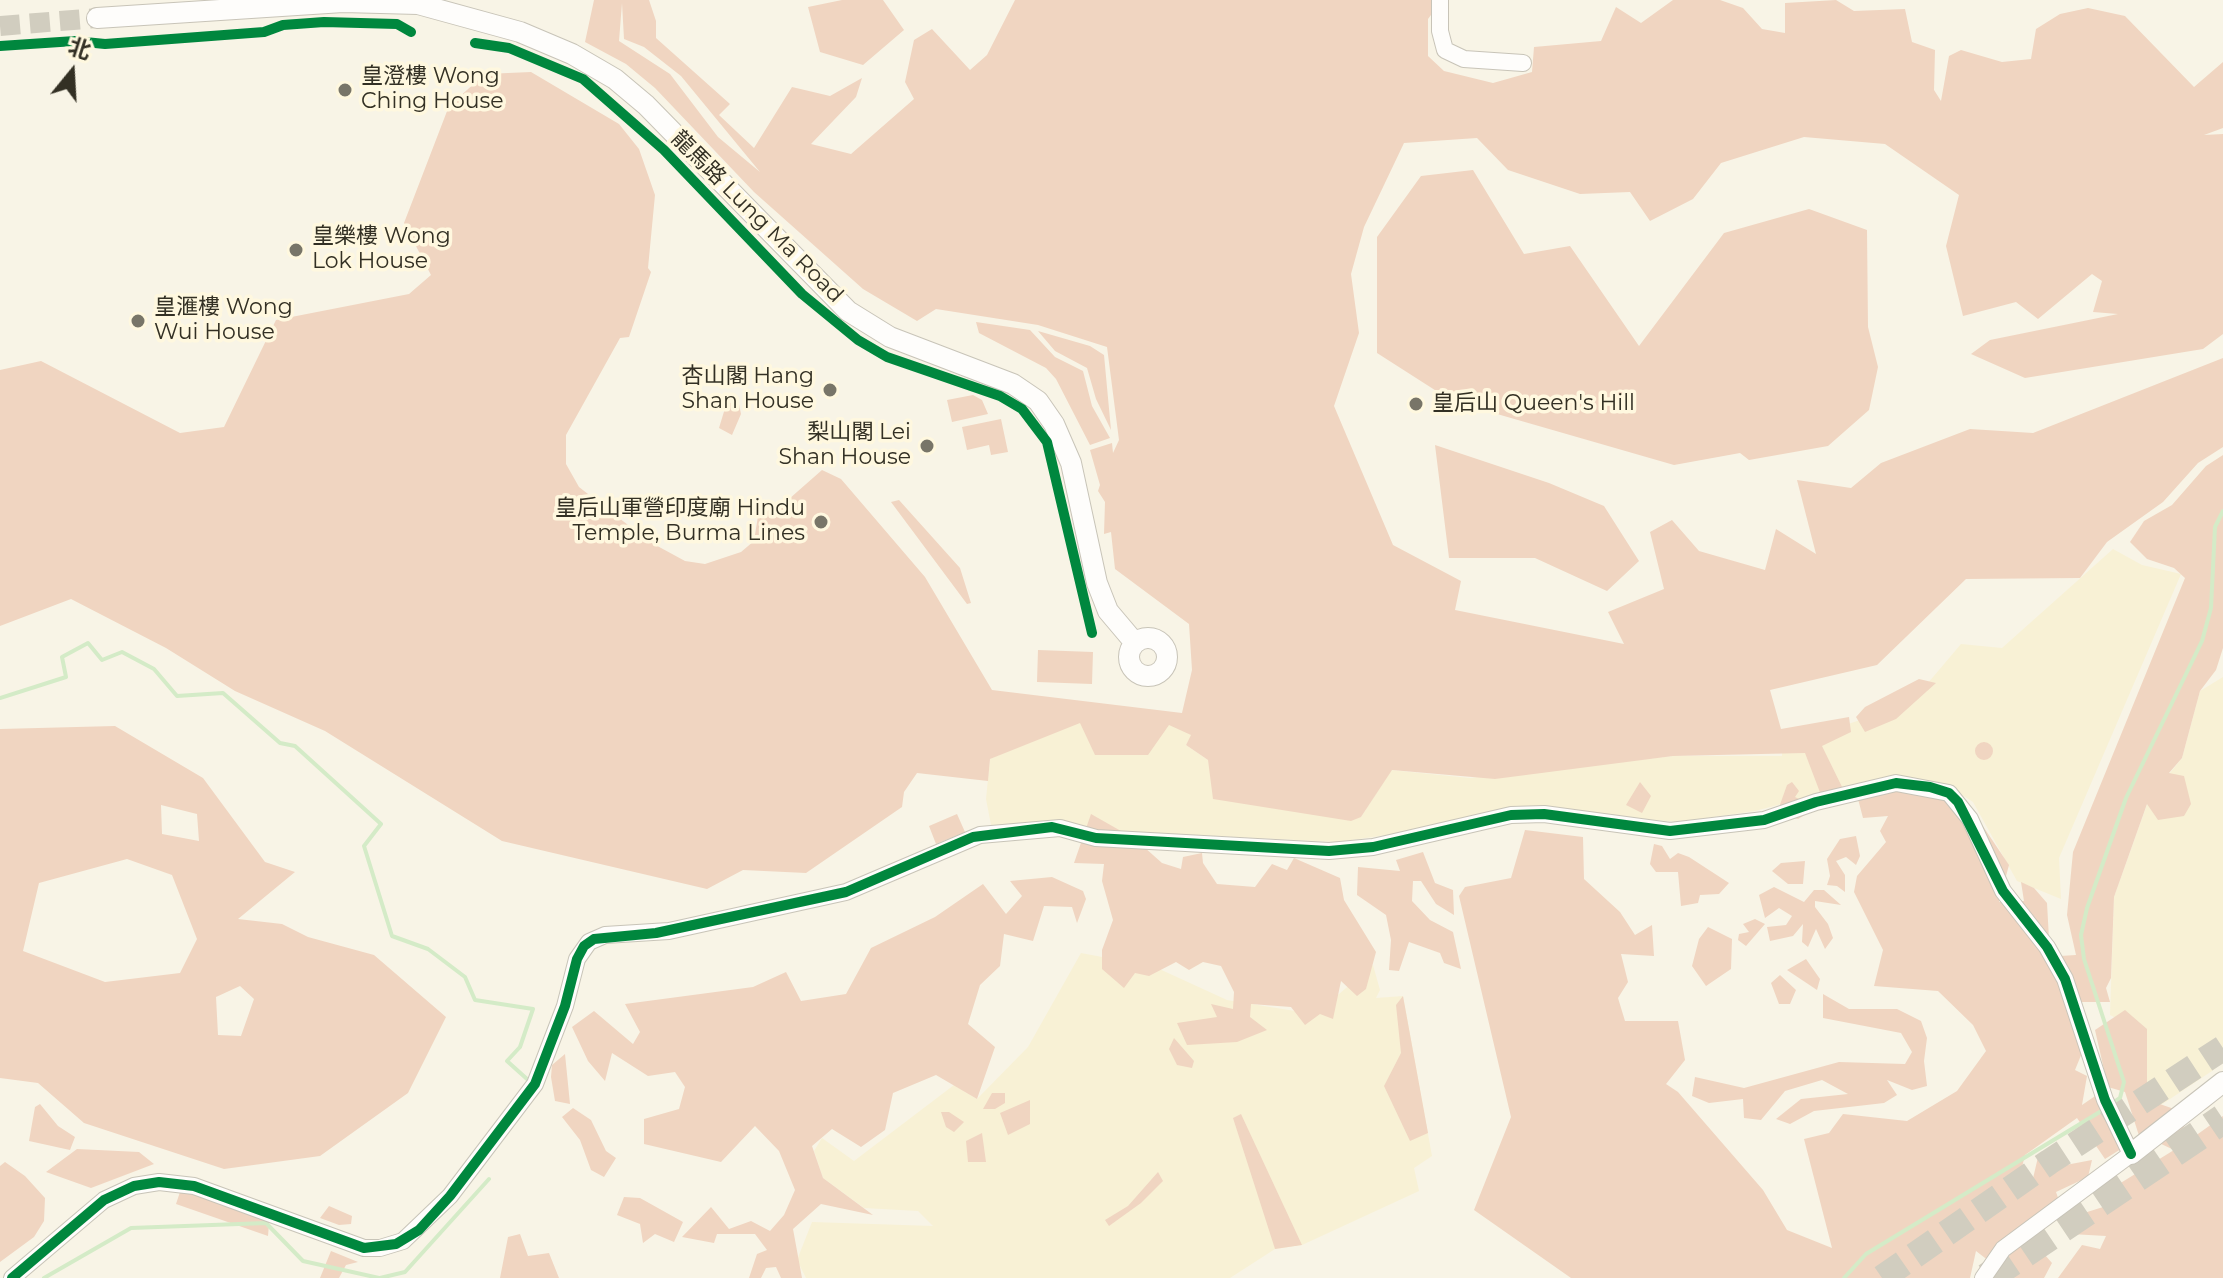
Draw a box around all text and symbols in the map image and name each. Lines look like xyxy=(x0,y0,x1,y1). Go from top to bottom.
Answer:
north arrow xyxy=(32,32,112,112)
text: 北 xyxy=(65,32,94,65)
place label: 皇澄樓 Wong Ching House xyxy=(361,64,504,116)
marker: 皇澄樓 Wong Ching House xyxy=(336,81,354,99)
street label: 龍馬路 Lung Ma Road xyxy=(666,126,848,308)
place label: 皇樂樓 Wong Lok House xyxy=(312,224,451,276)
marker: 皇樂樓 Wong Lok House xyxy=(287,241,305,259)
place label: 皇滙樓 Wong Wui House xyxy=(154,295,293,346)
marker: 皇滙樓 Wong Wui House xyxy=(129,312,147,330)
place label: 杏山閣 Hang Shan House xyxy=(681,364,814,416)
marker: 杏山閣 Hang Shan House xyxy=(821,381,839,399)
place label: 皇后山 Queen's Hill xyxy=(1432,391,1635,417)
marker: 皇后山 Queen's Hill xyxy=(1407,395,1425,413)
place label: 梨山閣 Lei Shan House xyxy=(778,420,911,472)
marker: 梨山閣 Lei Shan House xyxy=(918,437,936,455)
place label: 皇后山軍營印度廟 Hindu Temple, Burma Lines xyxy=(555,496,805,548)
marker: 皇后山軍營印度廟 Hindu Temple, Burma Lines xyxy=(812,513,830,531)

